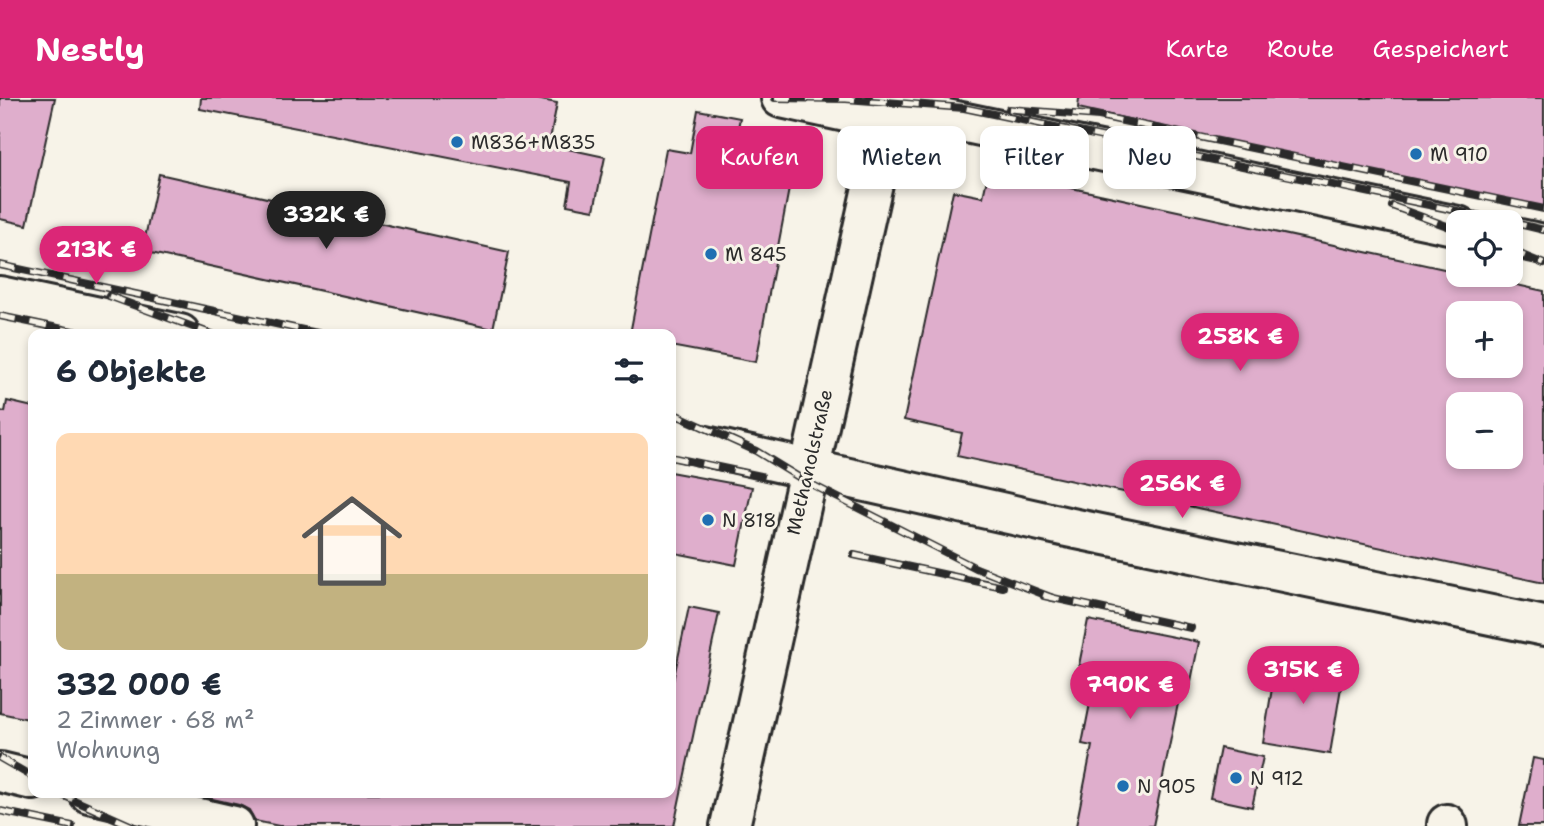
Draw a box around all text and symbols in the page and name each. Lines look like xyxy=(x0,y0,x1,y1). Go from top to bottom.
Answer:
text: Nestly xyxy=(35,27,145,72)
text: Karte xyxy=(1165,33,1229,65)
text: Route xyxy=(1267,33,1334,65)
text: Gespeichert xyxy=(1372,33,1509,65)
chip: Kaufen xyxy=(696,126,823,189)
chip: Mieten xyxy=(837,126,966,189)
chip: Filter xyxy=(980,126,1089,189)
chip: Neu xyxy=(1103,126,1196,189)
place label: M836+M835 xyxy=(471,130,595,155)
marker: M836+M835 xyxy=(449,134,465,150)
place label: M 910 xyxy=(1430,142,1488,167)
marker: M 910 xyxy=(1408,146,1424,162)
pin: 332K € xyxy=(269,192,383,251)
text: 332K € xyxy=(283,199,369,229)
map controls xyxy=(1446,210,1523,469)
button: locate xyxy=(1446,210,1523,287)
pin: 213K € xyxy=(39,226,153,286)
text: 213K € xyxy=(56,234,136,264)
place label: M 845 xyxy=(725,242,787,267)
marker: M 845 xyxy=(703,246,719,262)
button: + xyxy=(1446,301,1523,378)
pin: 258K € xyxy=(1183,314,1297,373)
text: 258K € xyxy=(1197,321,1283,351)
text: 6 Objekte xyxy=(56,351,206,392)
icon: filters xyxy=(610,352,648,390)
street label: Methanolstraße xyxy=(781,387,838,537)
button: − xyxy=(1446,392,1523,469)
pin: 256K € xyxy=(1125,460,1239,520)
text: 256K € xyxy=(1139,468,1225,498)
icon: home xyxy=(289,478,415,604)
place label: N 818 xyxy=(722,508,776,533)
marker: N 818 xyxy=(700,512,716,528)
pin: 315K € xyxy=(1246,646,1360,706)
text: 315K € xyxy=(1263,654,1343,684)
pin: 790K € xyxy=(1073,662,1187,721)
text: 332 000 € xyxy=(56,664,222,705)
text: 790K € xyxy=(1086,669,1174,699)
text: 2 Zimmer · 68 m² xyxy=(56,705,255,735)
text: Wohnung xyxy=(56,735,160,765)
place label: N 912 xyxy=(1250,766,1304,791)
marker: N 912 xyxy=(1228,770,1244,786)
place label: N 905 xyxy=(1137,774,1196,799)
marker: N 905 xyxy=(1115,778,1131,794)

